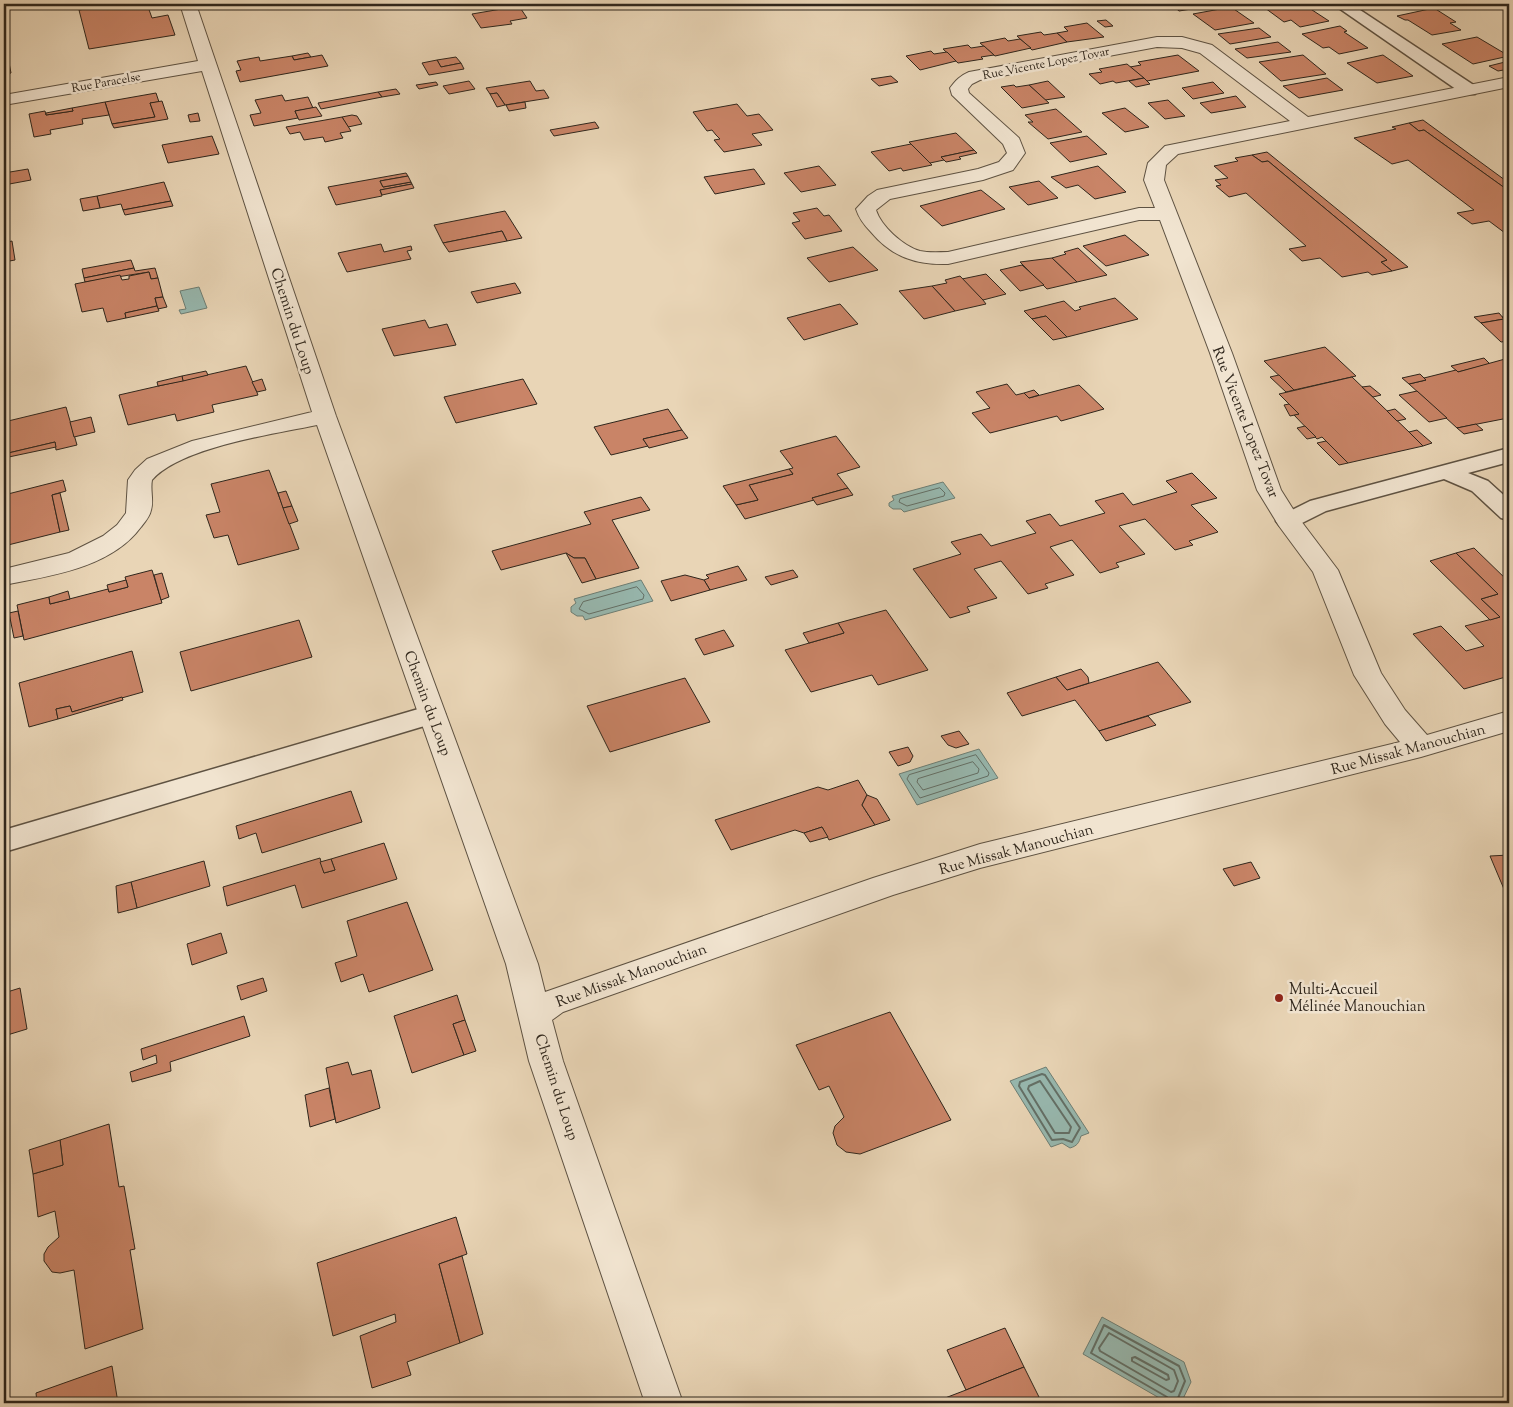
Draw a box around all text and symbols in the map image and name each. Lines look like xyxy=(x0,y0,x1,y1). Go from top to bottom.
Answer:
street label: Rue Vicente Lopez Tovar xyxy=(981,43,1112,85)
street label: Rue Paracelse xyxy=(70,68,142,98)
street label: Chemin du Loup xyxy=(264,266,319,377)
street label: Rue Vicente Lopez Tovar xyxy=(1206,344,1283,502)
street label: Chemin du Loup xyxy=(398,648,455,759)
street label: Rue Missak Manouchian xyxy=(1329,720,1488,781)
street label: Rue Missak Manouchian xyxy=(937,820,1096,881)
street label: Rue Missak Manouchian xyxy=(553,939,710,1013)
place label: Multi-Accueil Mélinée Manouchian xyxy=(1289,980,1426,1018)
marker: Multi-Accueil Mélinée Manouchian xyxy=(1273,992,1285,1004)
street label: Chemin du Loup xyxy=(528,1032,583,1143)

